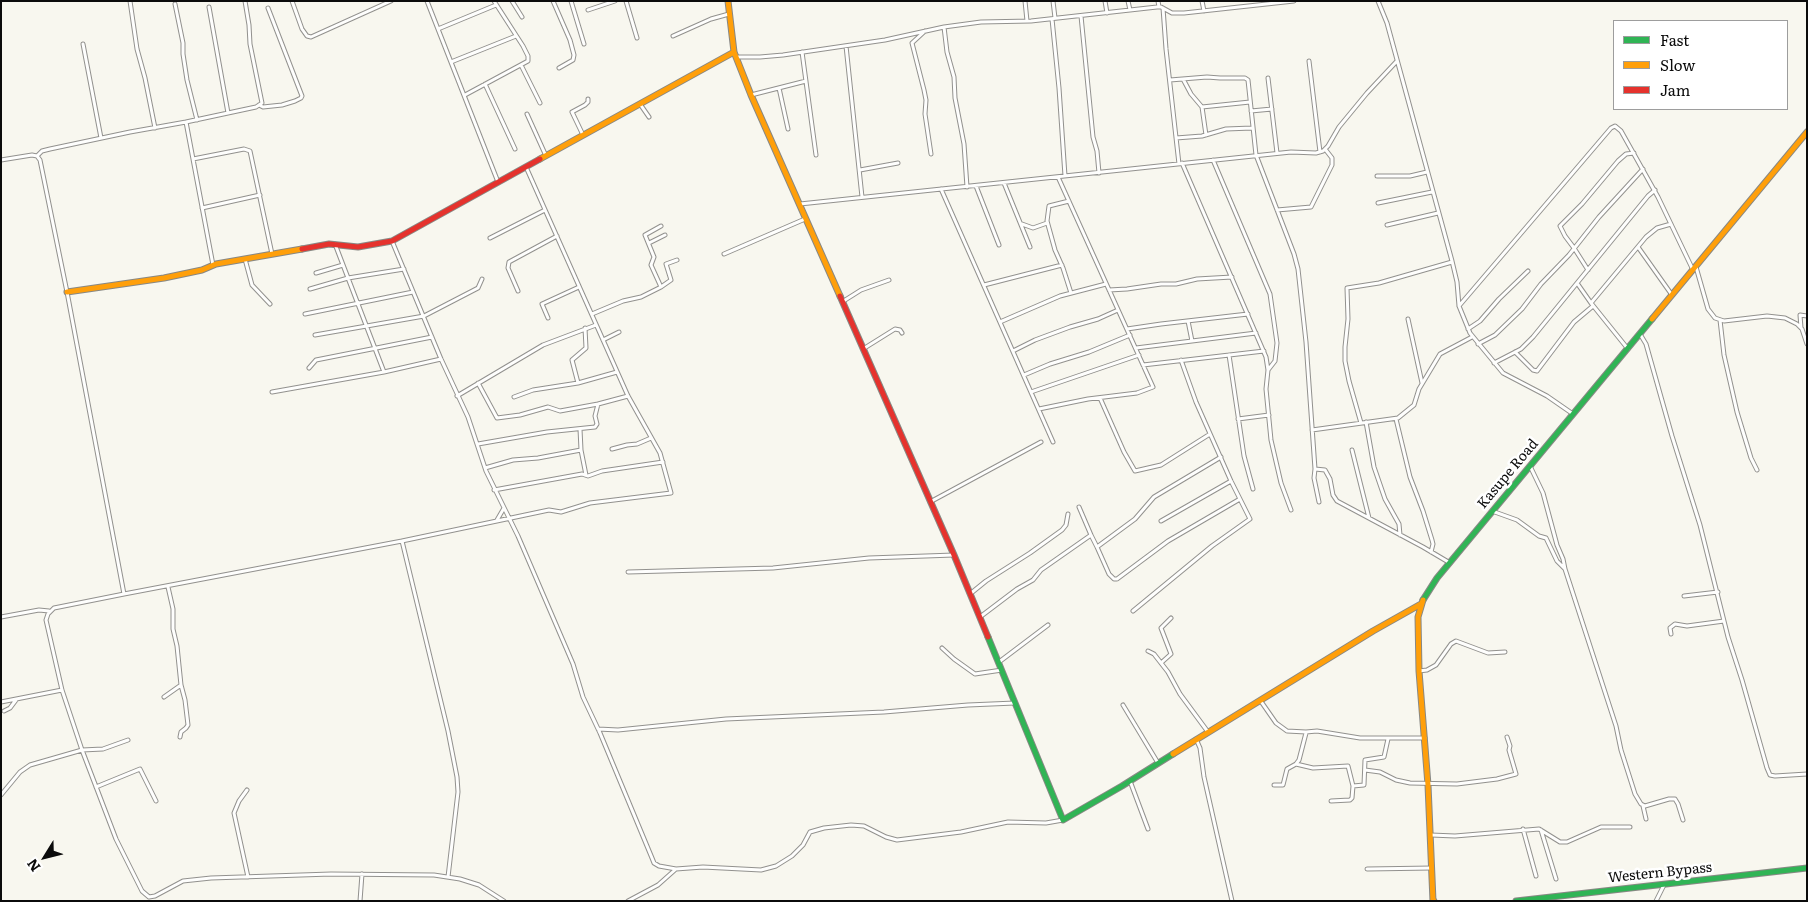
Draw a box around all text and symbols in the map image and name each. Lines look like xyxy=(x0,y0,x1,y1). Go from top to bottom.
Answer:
legend xyxy=(1613,20,1788,110)
text: Fast xyxy=(1660,28,1689,51)
text: Slow xyxy=(1660,53,1695,76)
text: Jam xyxy=(1660,78,1690,101)
street label: Kasupe Road xyxy=(1474,436,1542,512)
north arrow xyxy=(20,832,70,882)
text: N xyxy=(21,855,44,876)
street label: Western Bypass xyxy=(1607,859,1713,887)

